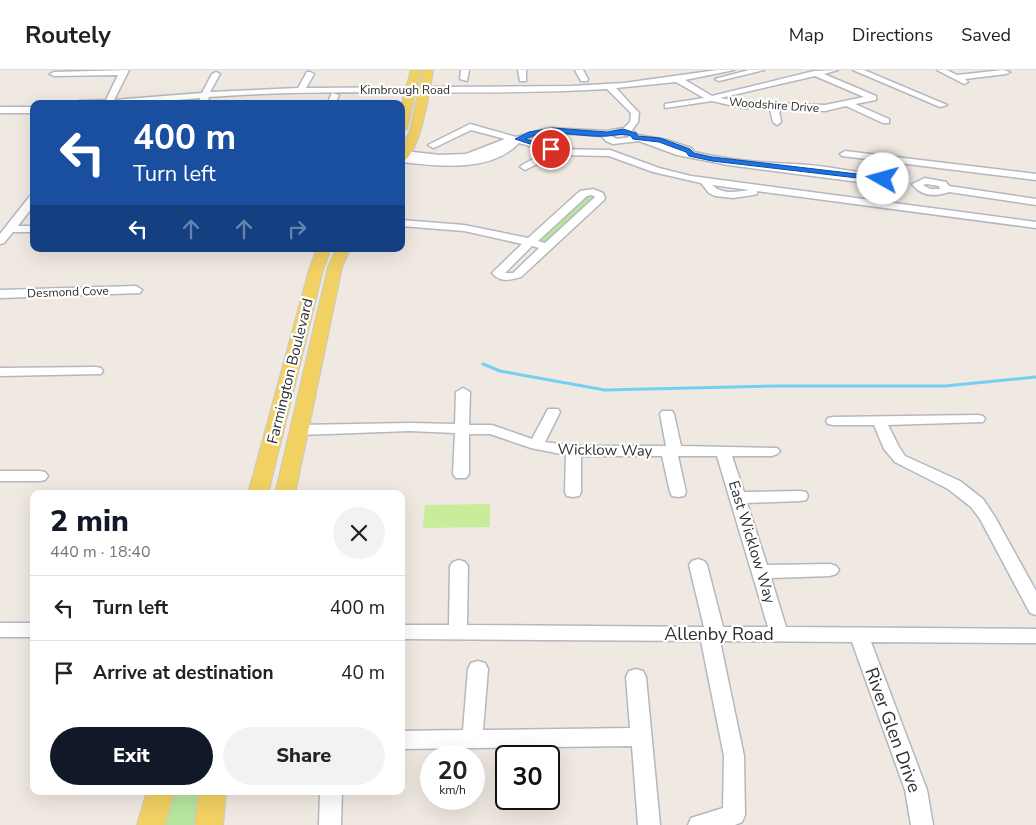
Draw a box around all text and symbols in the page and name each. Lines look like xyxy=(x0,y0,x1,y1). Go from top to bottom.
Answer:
text: Routely xyxy=(25,19,111,51)
text: Map xyxy=(789,23,824,47)
text: Directions xyxy=(852,23,933,47)
text: Saved xyxy=(961,23,1011,47)
street label: Kimbrough Road xyxy=(360,82,450,98)
street label: Woodshire Drive xyxy=(728,94,820,116)
text: 400 m xyxy=(133,114,236,161)
icon: left xyxy=(50,120,115,185)
pin xyxy=(530,128,572,170)
icon: arrive xyxy=(537,135,565,163)
position arrow xyxy=(856,152,908,204)
text: Turn left xyxy=(133,159,216,189)
icon: left xyxy=(124,215,152,243)
icon: ahead xyxy=(177,215,205,243)
icon: ahead xyxy=(230,215,258,243)
icon: right xyxy=(283,215,311,243)
street label: Desmond Cove xyxy=(27,283,109,301)
street label: Farmington Boulevard xyxy=(262,296,318,446)
street label: Wicklow Way xyxy=(557,439,653,461)
street label: East Wicklow Way xyxy=(724,478,780,606)
text: 2 min xyxy=(50,501,129,542)
button: close xyxy=(333,507,385,559)
text: 440 m · 18:40 xyxy=(50,541,151,563)
icon: left xyxy=(50,594,78,622)
text: Turn left xyxy=(93,595,168,621)
text: 400 m xyxy=(330,595,385,621)
street label: Allenby Road xyxy=(664,622,774,646)
icon: arrive xyxy=(50,659,78,687)
text: Arrive at destination xyxy=(93,660,274,686)
text: 40 m xyxy=(341,660,385,686)
street label: River Glen Drive xyxy=(859,664,927,796)
button: Exit xyxy=(50,727,213,785)
button: Share xyxy=(223,727,385,785)
speed limit sign: 30 xyxy=(495,745,560,810)
text: 20 xyxy=(437,754,468,788)
text: km/h xyxy=(439,782,466,798)

